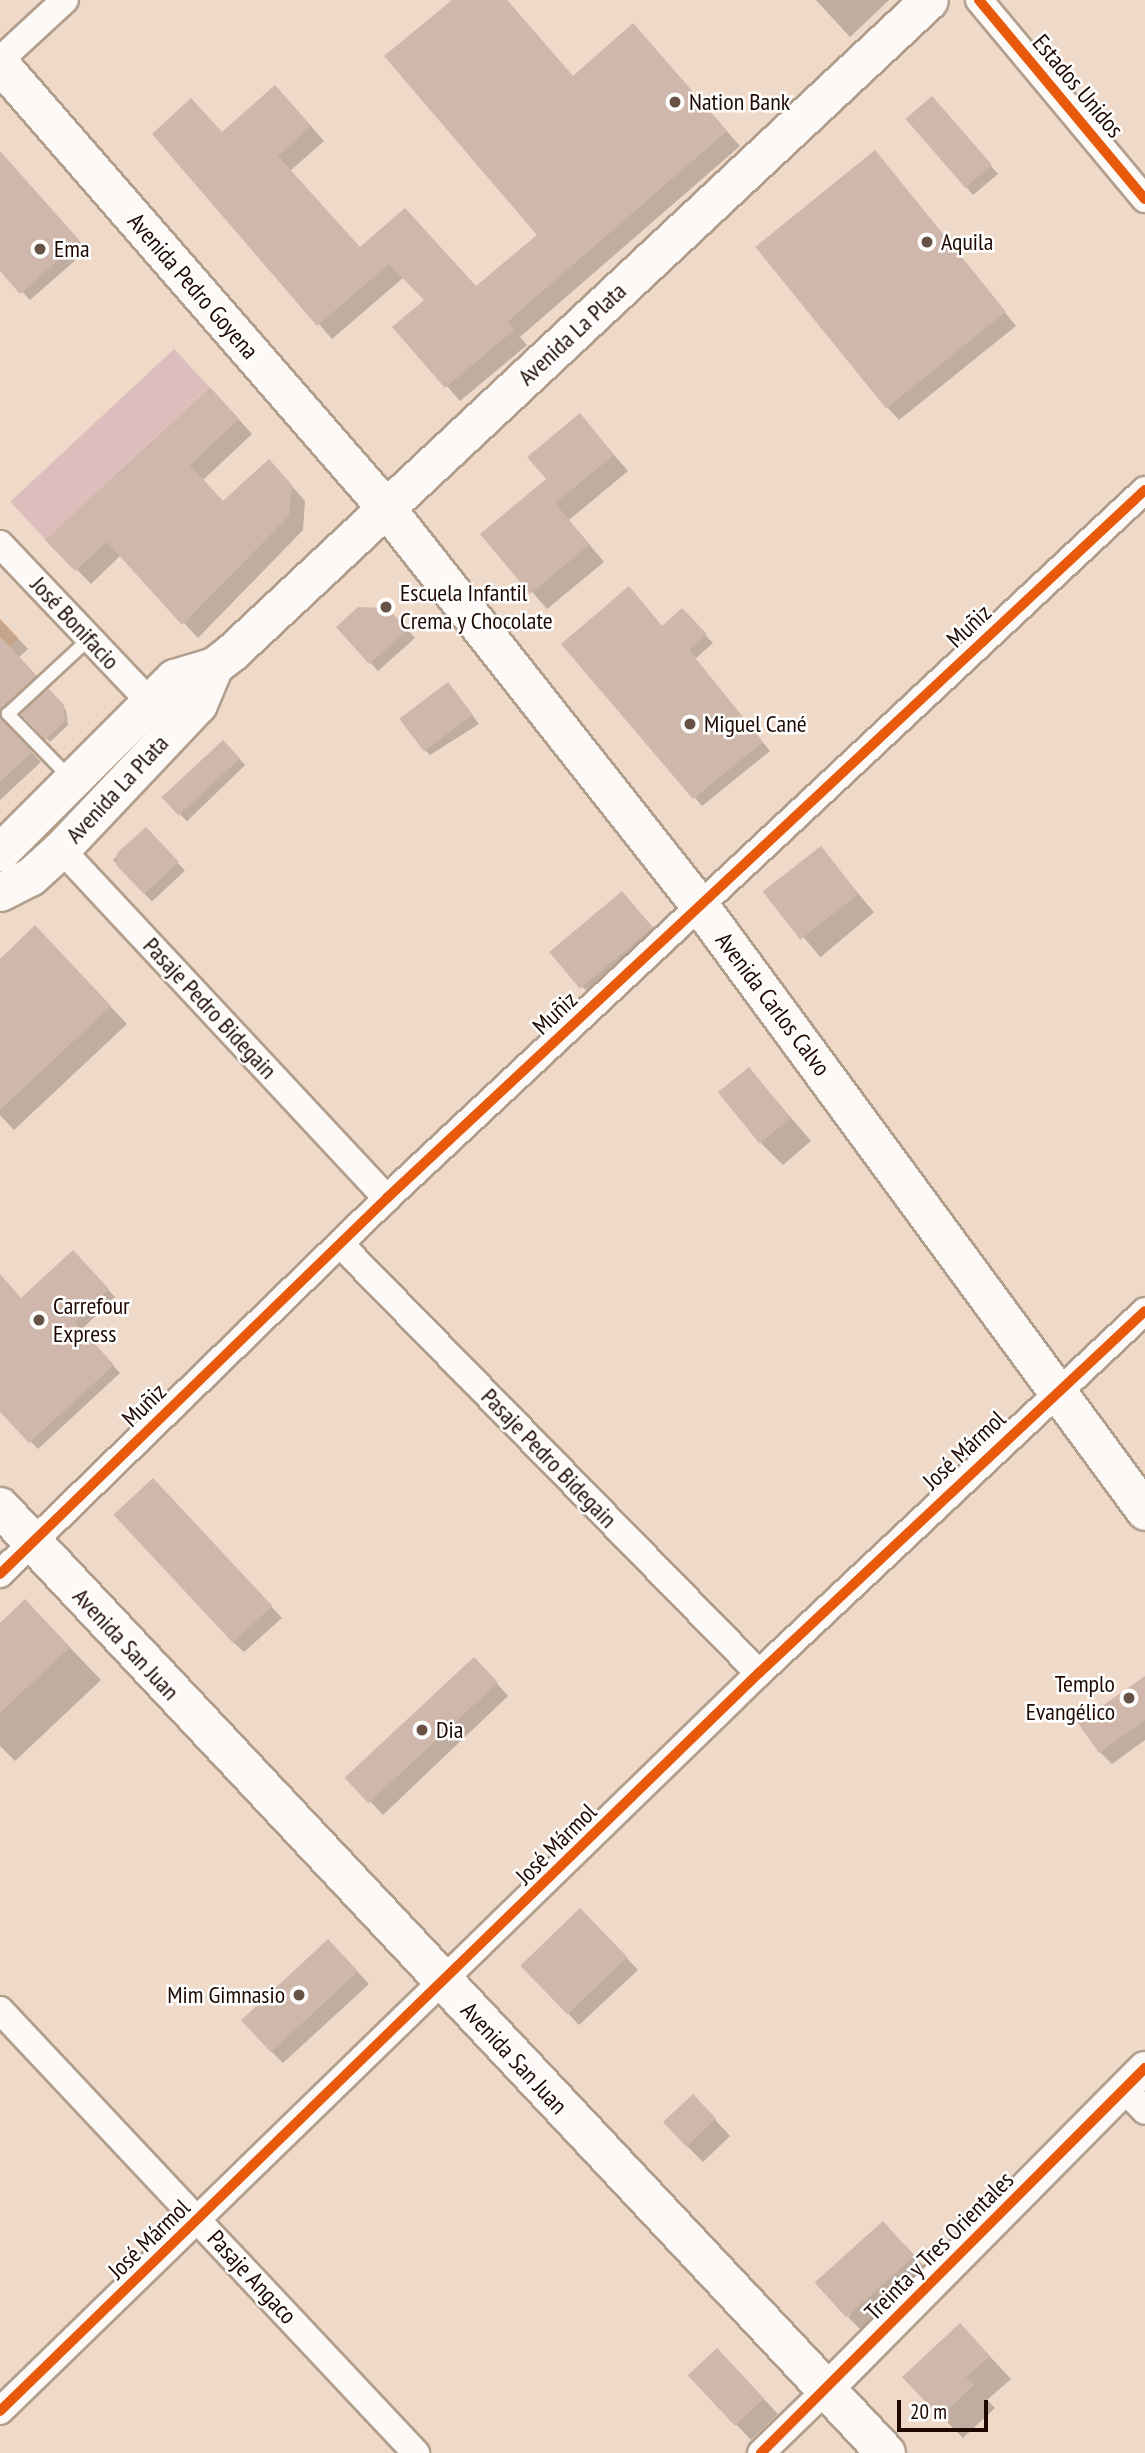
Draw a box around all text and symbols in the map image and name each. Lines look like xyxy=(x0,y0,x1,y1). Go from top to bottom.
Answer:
street label: Estados Unidos xyxy=(1027,29,1129,143)
place label: Nation Bank xyxy=(689,88,790,116)
marker: Nation Bank xyxy=(667,94,683,110)
street label: Avenida Pedro Goyena xyxy=(122,207,264,365)
place label: Aquila xyxy=(941,228,993,256)
marker: Aquila xyxy=(919,234,935,250)
place label: Ema xyxy=(54,235,90,263)
marker: Ema xyxy=(32,241,48,257)
street label: Avenida La Plata xyxy=(512,277,632,391)
street label: José Bonifacio xyxy=(25,571,125,675)
place label: Escuela Infantil Crema y Chocolate xyxy=(400,579,554,635)
street label: Muñiz xyxy=(941,598,997,654)
marker: Escuela Infantil Crema y Chocolate xyxy=(378,599,394,615)
place label: Miguel Cané xyxy=(704,710,807,738)
marker: Miguel Cané xyxy=(682,716,698,732)
street label: Avenida La Plata xyxy=(60,729,174,849)
street label: Avenida Carlos Calvo xyxy=(710,927,836,1081)
street label: Pasaje Pedro Bidegain xyxy=(137,931,283,1085)
street label: Muñiz xyxy=(527,985,583,1041)
place label: Carrefour Express xyxy=(53,1292,130,1348)
marker: Carrefour Express xyxy=(31,1312,47,1328)
street label: Muñiz xyxy=(116,1377,172,1433)
street label: Pasaje Pedro Bidegain xyxy=(475,1382,623,1534)
street label: José Mármol xyxy=(917,1405,1011,1495)
street label: Avenida San Juan xyxy=(67,1582,185,1706)
place label: Templo Evangélico xyxy=(1026,1670,1115,1726)
marker: Templo Evangélico xyxy=(1121,1690,1137,1706)
place label: Dia xyxy=(436,1716,463,1744)
marker: Dia xyxy=(414,1722,430,1738)
street label: José Mármol xyxy=(510,1798,602,1890)
place label: Mim Gimnasio xyxy=(167,1981,285,2009)
marker: Mim Gimnasio xyxy=(291,1987,307,2003)
street label: Avenida San Juan xyxy=(455,1996,573,2120)
street label: Treinta y Tres Orientales xyxy=(858,2165,1020,2327)
street label: José Mármol xyxy=(102,2193,196,2285)
street label: Pasaje Angaco xyxy=(201,2224,303,2330)
scale bar xyxy=(900,2386,991,2430)
text: 20 m xyxy=(910,2398,947,2425)

